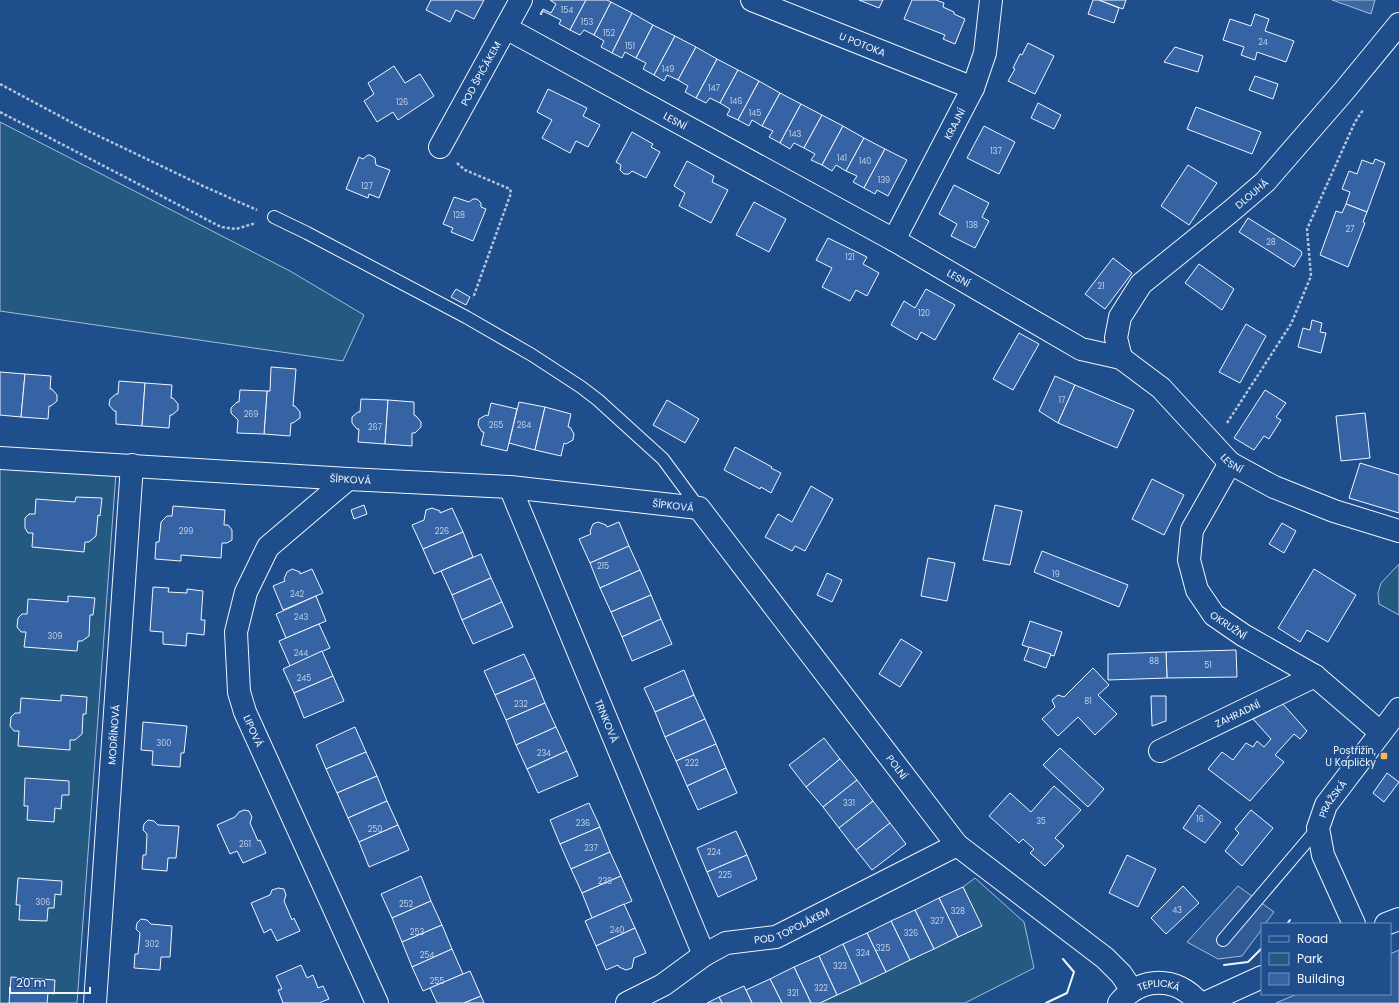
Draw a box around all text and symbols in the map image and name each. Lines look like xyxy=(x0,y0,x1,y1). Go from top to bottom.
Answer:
house number: 154 xyxy=(561,5,573,16)
house number: 153 xyxy=(581,17,593,28)
house number: 152 xyxy=(603,28,615,39)
street label: U POTOKA xyxy=(837,28,888,60)
house number: 24 xyxy=(1258,37,1268,48)
street label: POD ŠPIČÁKEM xyxy=(457,38,504,108)
house number: 151 xyxy=(625,41,635,52)
house number: 149 xyxy=(662,64,674,75)
house number: 147 xyxy=(708,83,721,94)
house number: 146 xyxy=(730,96,742,107)
house number: 126 xyxy=(396,97,408,108)
street label: KRAJNÍ xyxy=(940,105,969,142)
street label: LESNÍ xyxy=(661,108,690,133)
house number: 145 xyxy=(749,108,761,119)
house number: 143 xyxy=(789,129,801,140)
house number: 137 xyxy=(990,146,1002,157)
house number: 141 xyxy=(837,153,847,164)
house number: 140 xyxy=(859,156,871,167)
house number: 139 xyxy=(878,175,890,186)
street label: DLOUHÁ xyxy=(1232,175,1272,212)
house number: 127 xyxy=(361,181,373,192)
house number: 128 xyxy=(453,210,465,221)
house number: 138 xyxy=(966,220,978,231)
house number: 27 xyxy=(1346,224,1355,235)
house number: 28 xyxy=(1266,237,1276,248)
house number: 121 xyxy=(845,252,855,263)
street label: LESNÍ xyxy=(944,265,974,291)
house number: 21 xyxy=(1097,281,1105,292)
house number: 120 xyxy=(918,308,930,319)
house number: 17 xyxy=(1059,395,1066,406)
house number: 269 xyxy=(244,409,258,420)
house number: 265 xyxy=(489,420,503,431)
house number: 264 xyxy=(517,420,531,431)
house number: 267 xyxy=(368,422,383,433)
street label: LESNÍ xyxy=(1217,450,1246,477)
street label: ŠÍPKOVÁ xyxy=(329,470,372,488)
street label: ŠÍPKOVÁ xyxy=(652,495,695,515)
house number: 299 xyxy=(179,526,193,537)
house number: 226 xyxy=(435,526,449,537)
house number: 215 xyxy=(597,561,609,572)
house number: 19 xyxy=(1052,569,1060,580)
house number: 242 xyxy=(290,589,305,600)
street label: OKRUŽNÍ xyxy=(1207,607,1250,643)
house number: 243 xyxy=(294,612,308,623)
house number: 309 xyxy=(48,631,62,642)
house number: 244 xyxy=(294,648,308,659)
house number: 88 xyxy=(1149,656,1159,667)
house number: 51 xyxy=(1204,660,1212,671)
house number: 245 xyxy=(297,673,311,684)
house number: 81 xyxy=(1084,696,1092,707)
street label: ZAHRADNÍ xyxy=(1212,696,1263,731)
street label: TRNKOVÁ xyxy=(591,697,623,745)
house number: 232 xyxy=(514,699,528,710)
street label: MODŘÍNOVÁ xyxy=(104,704,123,765)
street label: LIPOVÁ xyxy=(240,712,268,750)
house number: 300 xyxy=(157,738,171,749)
place label: Postřižín, U Kapličky xyxy=(1325,743,1376,770)
house number: 234 xyxy=(537,748,551,759)
street label: POLNÍ xyxy=(883,751,912,783)
marker: Postřižín, U Kapličky xyxy=(1379,751,1389,761)
house number: 222 xyxy=(685,758,699,769)
street label: PRAŽSKÁ xyxy=(1315,776,1350,820)
house number: 331 xyxy=(843,798,855,809)
house number: 16 xyxy=(1196,814,1204,825)
house number: 35 xyxy=(1036,816,1046,827)
house number: 236 xyxy=(576,818,590,829)
house number: 250 xyxy=(368,824,382,835)
house number: 261 xyxy=(239,839,251,850)
house number: 237 xyxy=(584,843,598,854)
house number: 224 xyxy=(707,847,721,858)
house number: 225 xyxy=(718,870,732,881)
house number: 238 xyxy=(598,876,612,887)
house number: 306 xyxy=(36,897,50,908)
house number: 252 xyxy=(399,899,414,910)
street label: POD TOPOLÁKEM xyxy=(753,904,832,947)
house number: 43 xyxy=(1172,905,1182,916)
house number: 328 xyxy=(951,906,965,917)
house number: 327 xyxy=(930,916,944,927)
legend xyxy=(1261,923,1391,995)
house number: 240 xyxy=(610,925,624,936)
house number: 253 xyxy=(410,927,424,938)
house number: 326 xyxy=(904,928,918,939)
text: Road xyxy=(1297,930,1328,947)
house number: 302 xyxy=(145,939,160,950)
house number: 325 xyxy=(876,943,890,954)
house number: 324 xyxy=(856,948,870,959)
house number: 254 xyxy=(420,950,434,961)
text: Park xyxy=(1297,950,1324,967)
house number: 323 xyxy=(833,961,847,972)
scale bar xyxy=(10,969,90,995)
text: Building xyxy=(1297,970,1345,987)
text: 20 m xyxy=(16,974,46,991)
street label: TEPLICKÁ xyxy=(1135,975,1183,995)
house number: 255 xyxy=(430,976,444,987)
house number: 322 xyxy=(814,983,828,994)
house number: 321 xyxy=(787,988,799,999)

